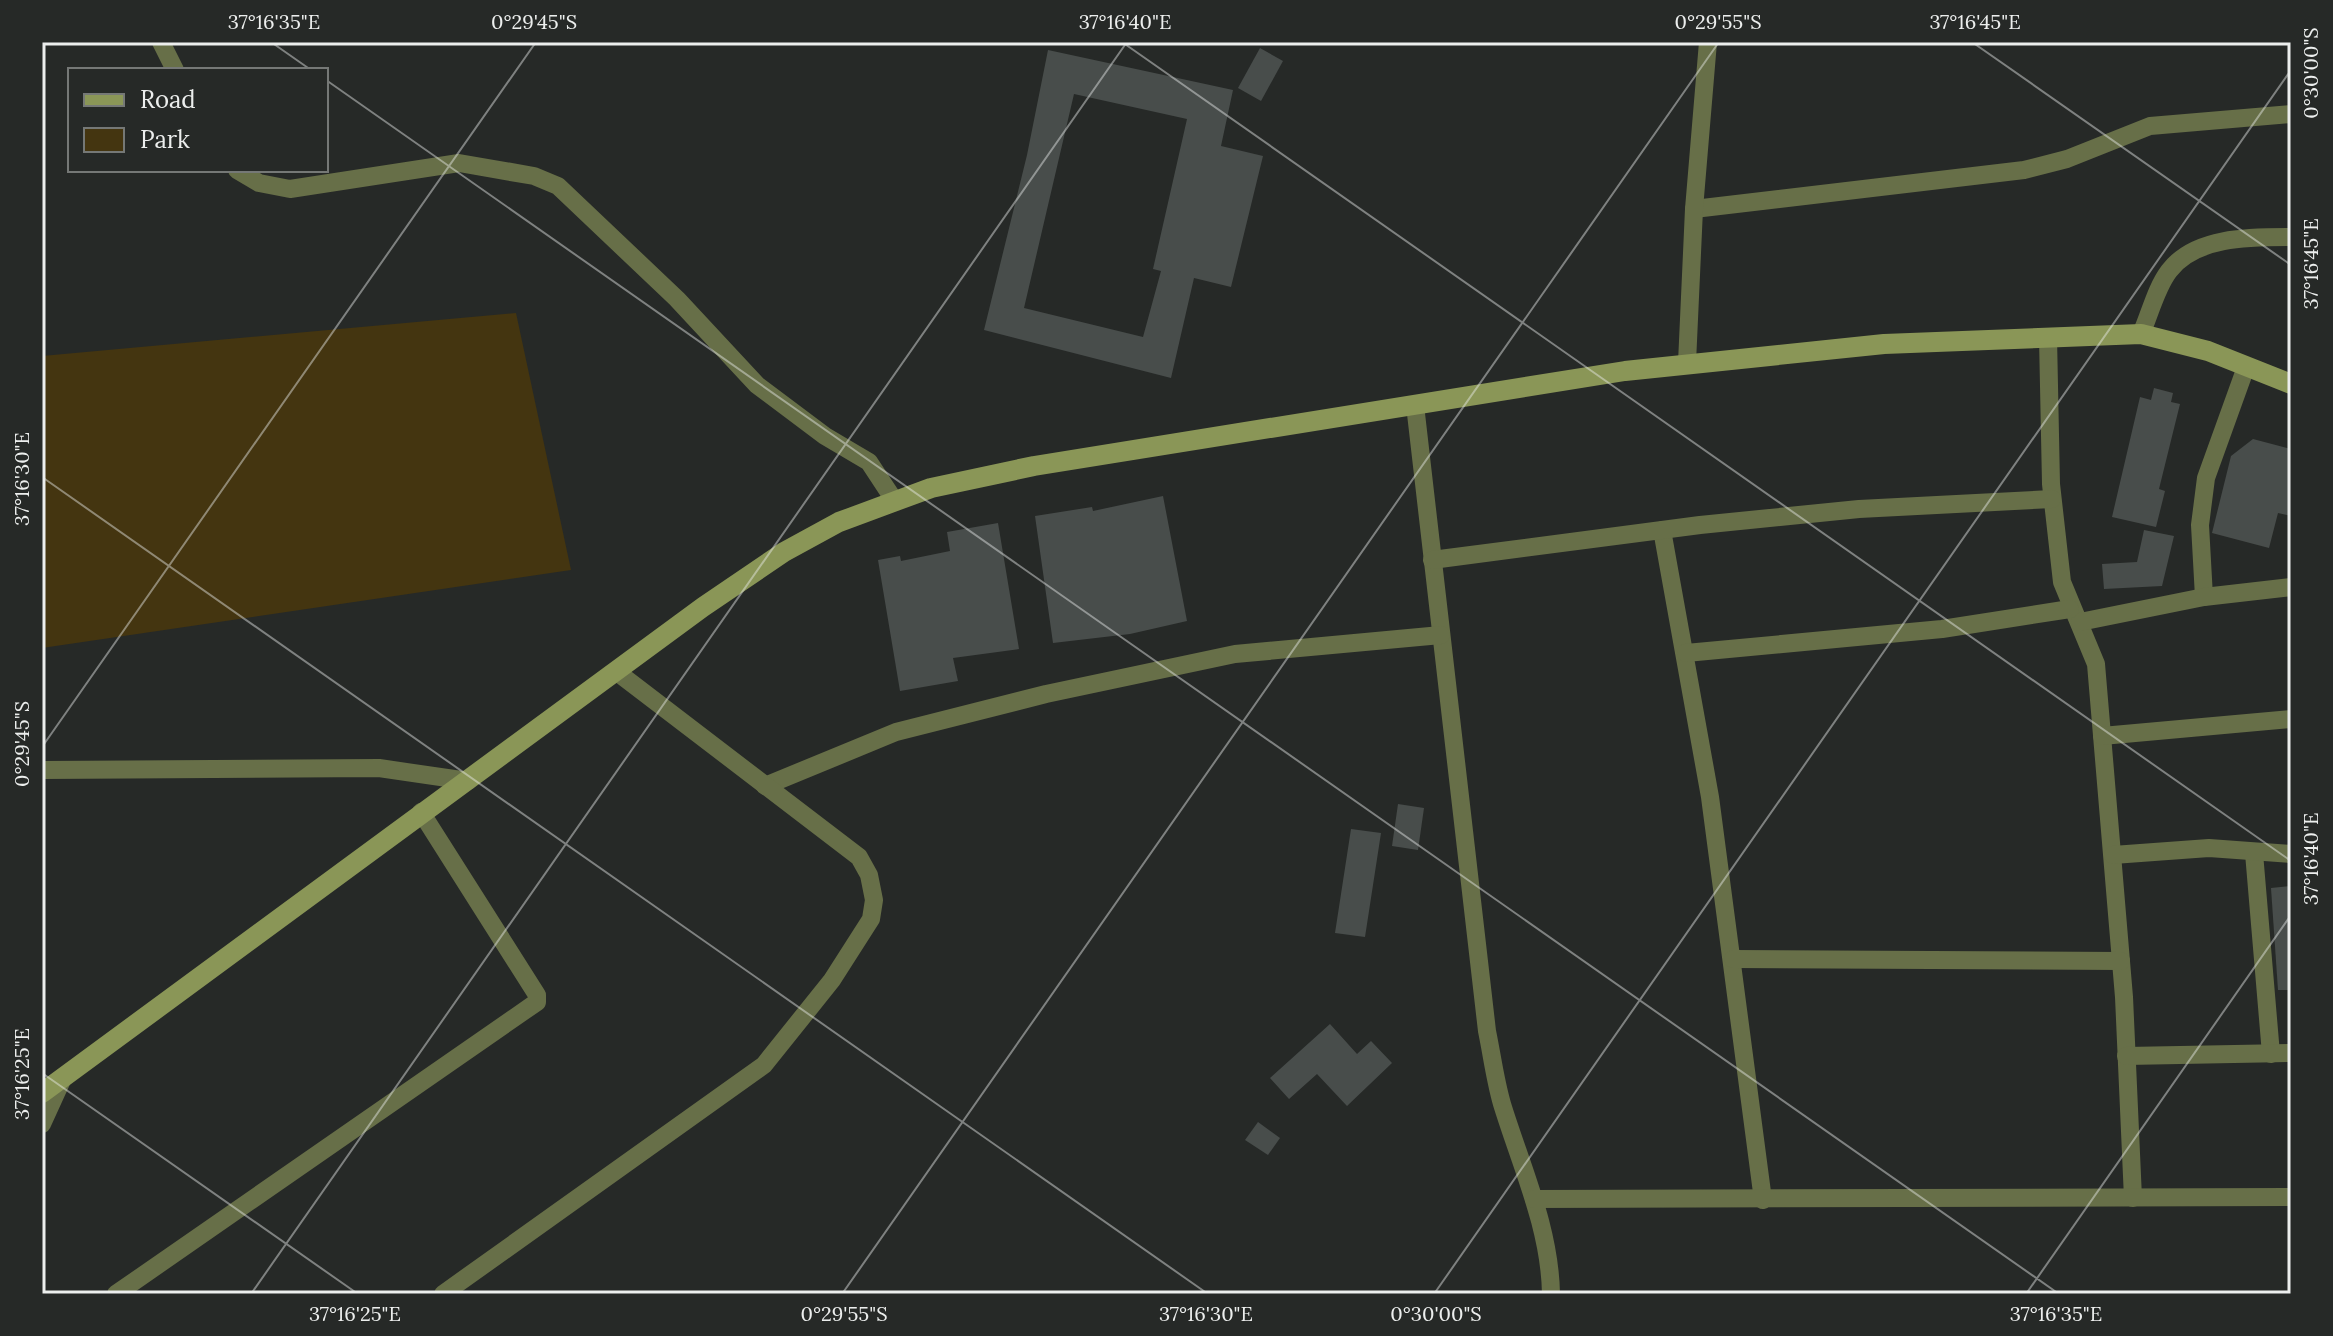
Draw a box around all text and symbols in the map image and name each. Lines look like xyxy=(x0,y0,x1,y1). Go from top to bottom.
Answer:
text: 37°16'35"E xyxy=(228,9,320,34)
text: 0°29'45"S xyxy=(491,9,577,34)
text: 37°16'40"E xyxy=(1079,9,1171,34)
text: 0°29'55"S xyxy=(1674,9,1762,34)
text: 37°16'45"E xyxy=(1929,9,2021,34)
text: 0°30'00"S xyxy=(2298,27,2323,119)
legend xyxy=(68,68,328,172)
text: Road xyxy=(140,84,196,115)
text: Park xyxy=(140,124,190,155)
text: 37°16'45"E xyxy=(2298,218,2323,310)
text: 37°16'30"E xyxy=(9,432,34,526)
text: 0°29'45"S xyxy=(9,701,34,787)
text: 37°16'40"E xyxy=(2298,813,2323,905)
text: 37°16'25"E xyxy=(9,1028,34,1120)
text: 37°16'25"E xyxy=(309,1301,401,1326)
text: 0°29'55"S xyxy=(800,1301,888,1326)
text: 37°16'30"E xyxy=(1159,1301,1253,1326)
text: 0°30'00"S xyxy=(1390,1301,1482,1326)
text: 37°16'35"E xyxy=(2010,1301,2102,1326)

